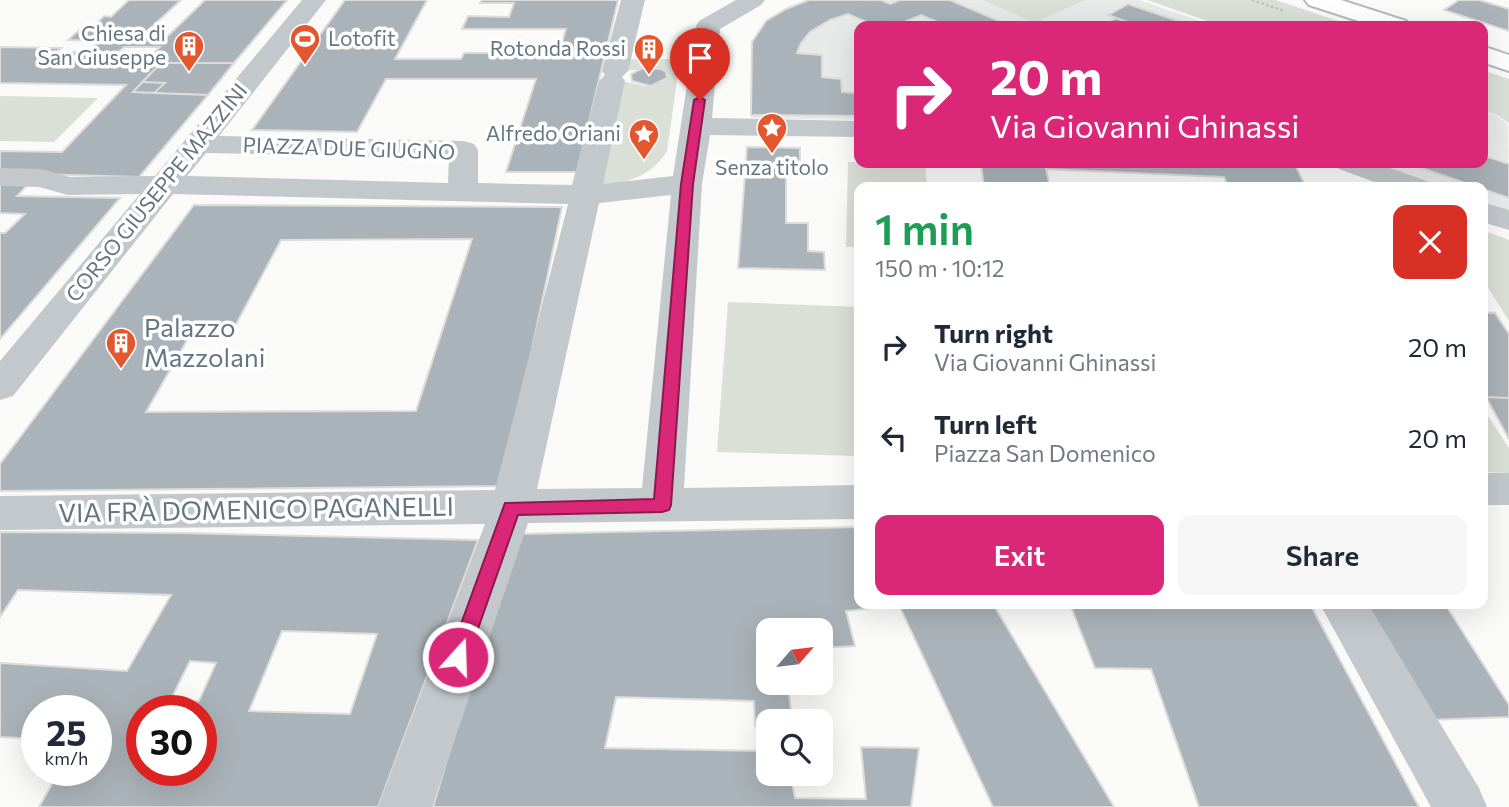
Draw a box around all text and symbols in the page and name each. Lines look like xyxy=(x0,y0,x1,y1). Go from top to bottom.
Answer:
place label: Chiesa di San Giuseppe xyxy=(38,20,166,69)
sports icon: Lotofit xyxy=(288,22,322,66)
place label: Lotofit xyxy=(328,25,396,50)
pin xyxy=(670,28,730,100)
building icon: Chiesa di San Giuseppe xyxy=(172,29,206,73)
building icon: Rotonda Rossi xyxy=(632,32,666,76)
place label: Rotonda Rossi xyxy=(490,35,626,60)
icon: arrive xyxy=(681,39,719,77)
text: 20 m xyxy=(990,45,1102,105)
icon: right xyxy=(875,49,966,140)
street label: CORSO GIUSEPPE MAZZINI xyxy=(60,78,252,306)
text: Via Giovanni Ghinassi xyxy=(990,105,1300,145)
place icon: Senza titolo xyxy=(755,111,789,155)
place icon: Alfredo Oriani xyxy=(627,117,661,161)
place label: Alfredo Oriani xyxy=(486,120,621,145)
street label: PIAZZA DUE GIUGNO xyxy=(242,131,456,164)
place label: Senza titolo xyxy=(715,154,829,179)
text: 1 min xyxy=(875,202,974,254)
button: close xyxy=(1393,205,1467,279)
text: 150 m · 10:12 xyxy=(875,254,1005,282)
place label: Palazzo Mazzolani xyxy=(144,311,265,372)
text: Turn right xyxy=(934,317,1053,348)
building icon: Palazzo Mazzolani xyxy=(104,326,138,370)
icon: right xyxy=(875,328,913,366)
text: 20 m xyxy=(1408,331,1467,362)
text: Via Giovanni Ghinassi xyxy=(934,348,1156,376)
text: Turn left xyxy=(934,408,1037,439)
icon: left xyxy=(875,419,913,457)
text: 20 m xyxy=(1408,422,1467,453)
text: Piazza San Domenico xyxy=(934,439,1156,467)
street label: VIA FRÀ DOMENICO PAGANELLI xyxy=(58,490,454,527)
button: Exit xyxy=(875,515,1164,595)
button: Share xyxy=(1178,515,1467,595)
north arrow xyxy=(756,618,833,695)
map controls xyxy=(756,618,833,786)
position arrow xyxy=(421,620,495,694)
speed limit sign: 30 xyxy=(126,695,217,786)
button: search xyxy=(756,709,833,786)
text: 25 xyxy=(46,710,87,753)
text: km/h xyxy=(45,747,88,769)

